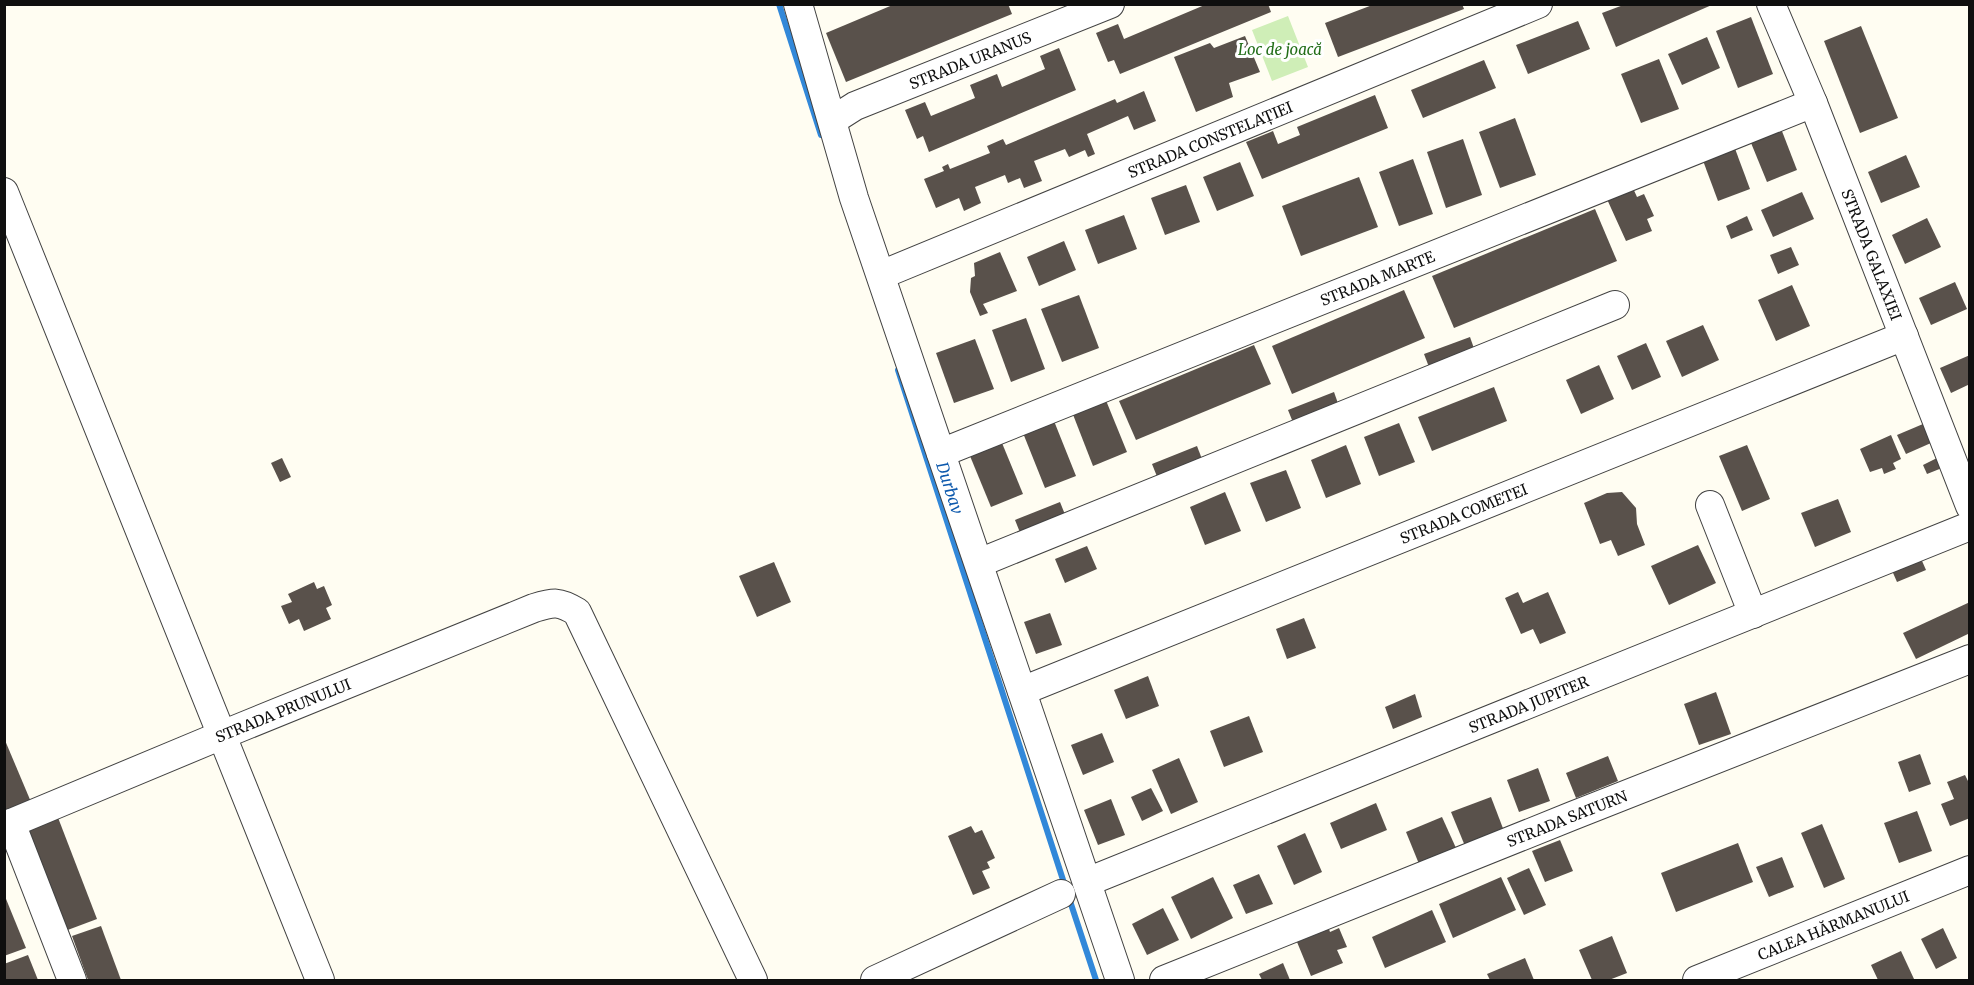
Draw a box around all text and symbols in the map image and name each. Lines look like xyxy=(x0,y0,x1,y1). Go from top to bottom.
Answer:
street label: STRADA URANUS xyxy=(906,27,1034,93)
park label: Loc de joacă xyxy=(1238,40,1322,59)
street label: STRADA CONSTELAȚIEI xyxy=(1125,97,1295,182)
street label: STRADA GALAXIEI xyxy=(1838,186,1906,323)
street label: STRADA MARTE xyxy=(1317,246,1438,309)
water label: Durbav xyxy=(932,458,968,517)
street label: STRADA COMETEI xyxy=(1397,479,1530,547)
street label: STRADA JUPITER xyxy=(1466,671,1592,737)
street label: STRADA PRUNULUI xyxy=(212,674,354,746)
street label: STRADA SATURN xyxy=(1504,786,1630,851)
street label: CALEA HĂRMANULUI xyxy=(1755,886,1912,964)

